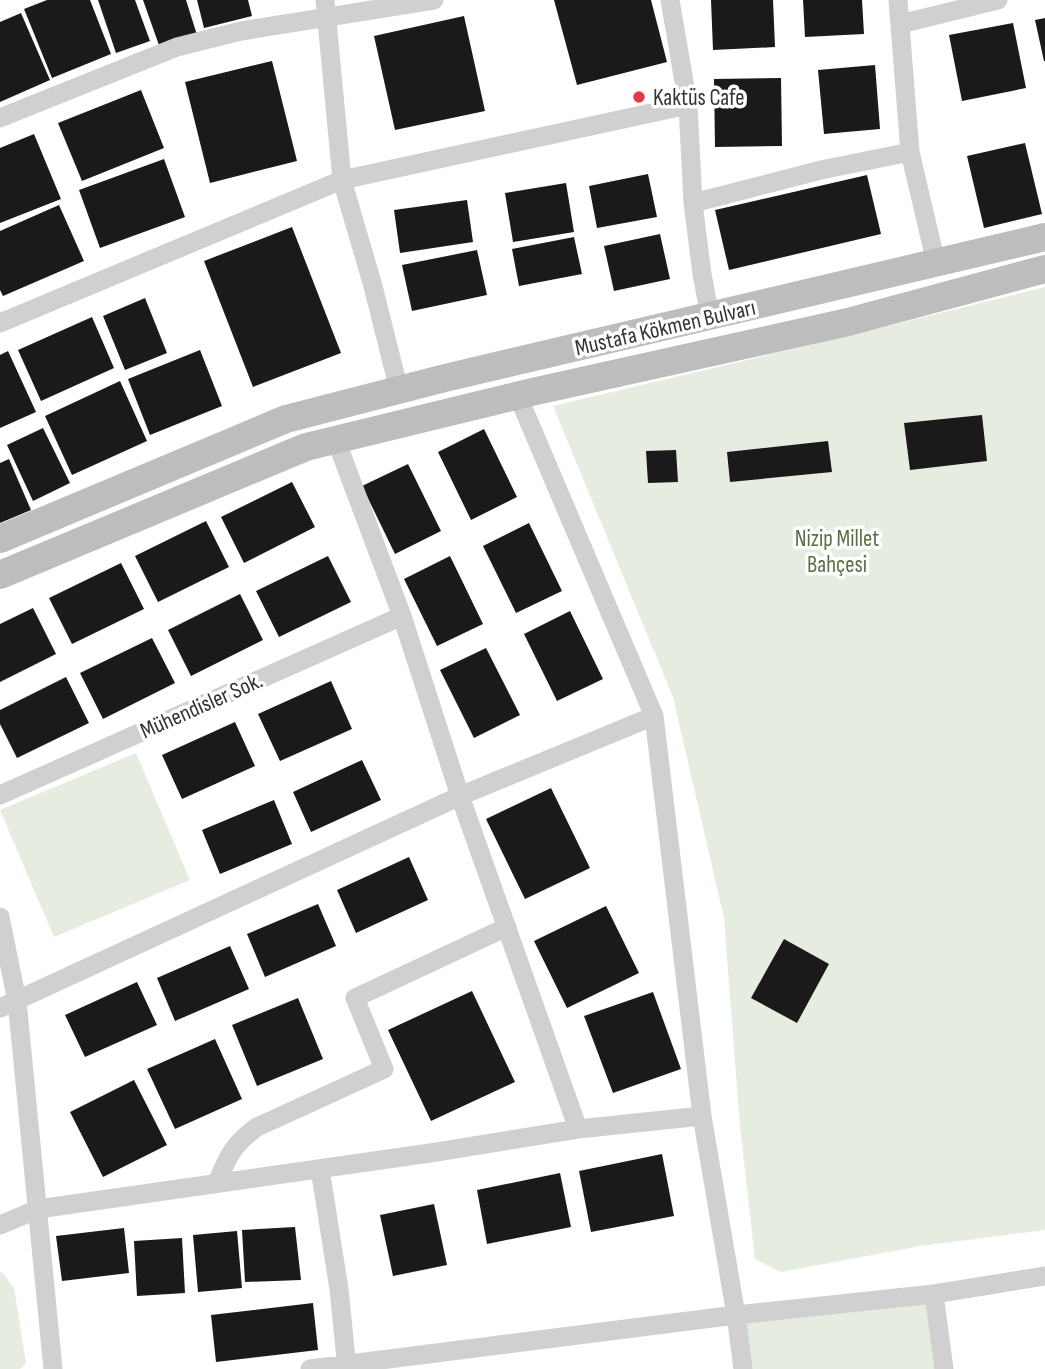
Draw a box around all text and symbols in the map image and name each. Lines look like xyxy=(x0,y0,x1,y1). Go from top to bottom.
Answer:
place label: Kaktüs Cafe xyxy=(653,84,745,112)
marker: Kaktüs Cafe xyxy=(631,89,647,105)
street label: Mustafa Kökmen Bulvarı xyxy=(572,294,758,362)
park label: Nizip Millet Bahçesi xyxy=(795,525,879,579)
street label: Mühendisler Sok. xyxy=(136,667,267,745)

